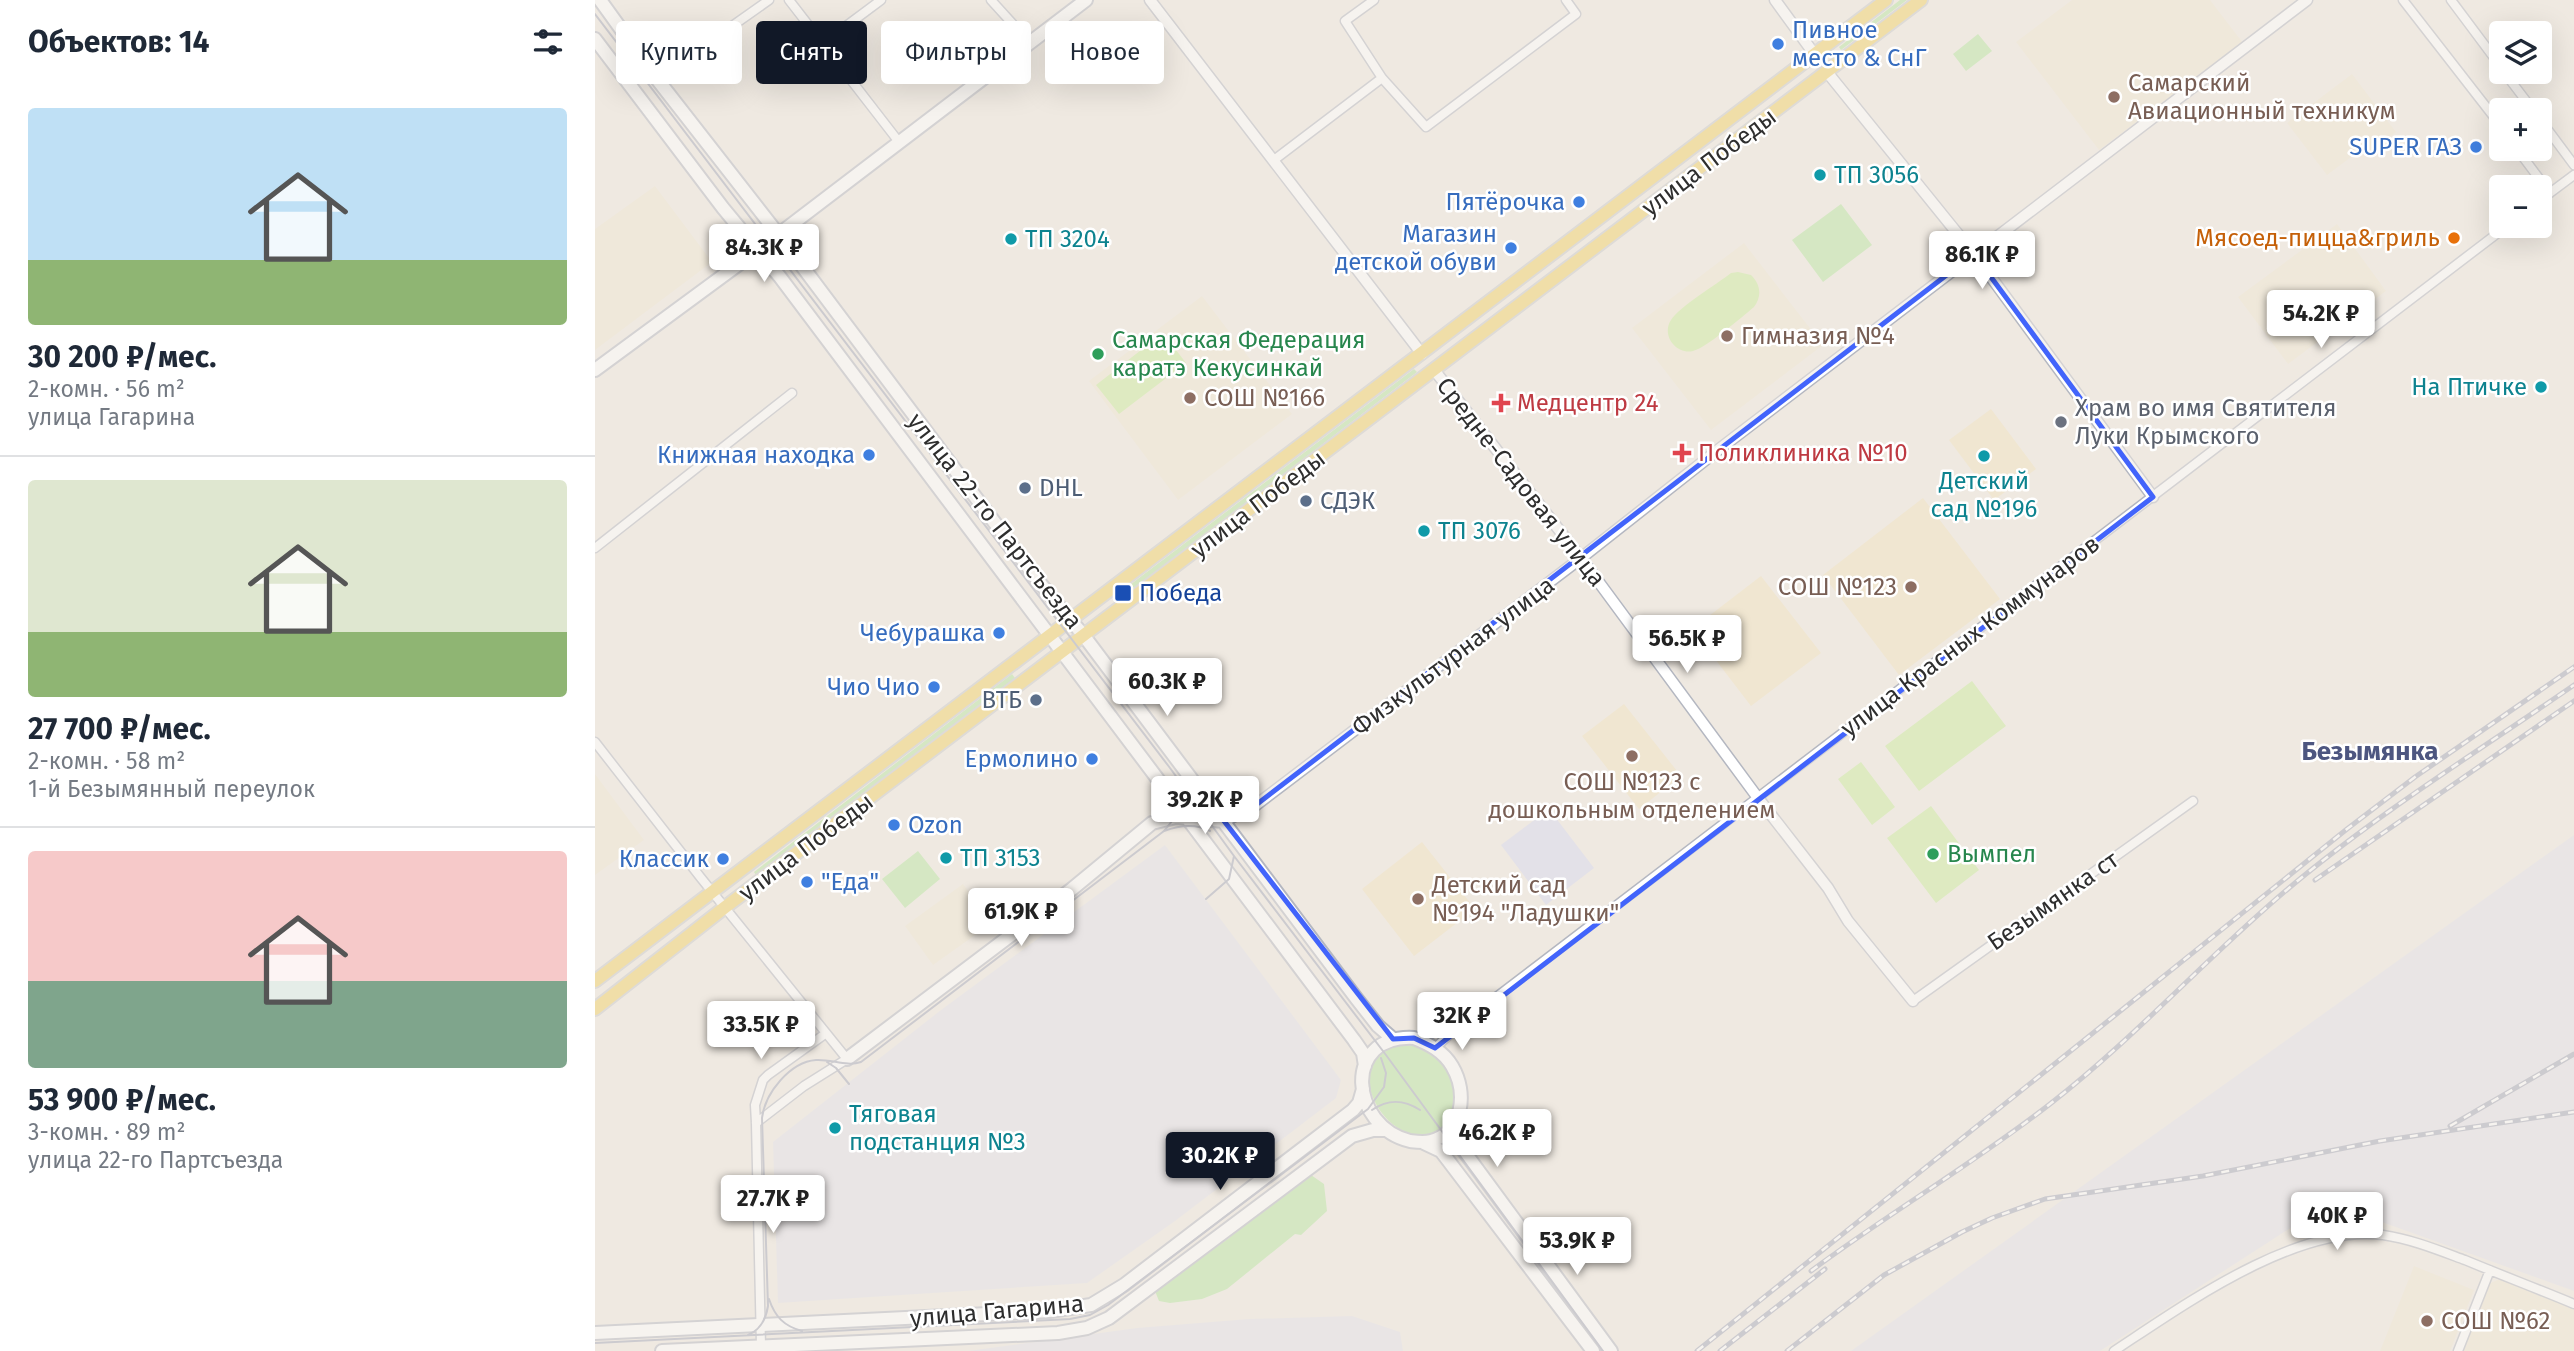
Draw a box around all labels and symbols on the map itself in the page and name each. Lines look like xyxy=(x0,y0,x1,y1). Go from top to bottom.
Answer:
place label: Пивное место & СнГ xyxy=(1792,16,1927,72)
marker: Пивное место & СнГ xyxy=(1770,36,1786,52)
place label: Самарский Авиационный техникум xyxy=(2128,69,2396,125)
marker: Самарский Авиационный техникум xyxy=(2106,89,2122,105)
street label: улица Победы xyxy=(1636,102,1782,222)
place label: SUPER ГАЗ xyxy=(2349,133,2462,161)
marker: SUPER ГАЗ xyxy=(2468,139,2484,155)
place label: ТП 3056 xyxy=(1834,161,1919,189)
marker: ТП 3056 xyxy=(1812,167,1828,183)
place label: Пятёрочка xyxy=(1446,188,1565,216)
marker: Пятёрочка xyxy=(1571,194,1587,210)
place label: Магазин детской обуви xyxy=(1335,220,1497,276)
pin: 84.3K ₽ xyxy=(699,224,829,284)
place label: Мясоед-пицца&гриль xyxy=(2195,224,2440,252)
place label: ТП 3204 xyxy=(1025,225,1110,253)
marker: Мясоед-пицца&гриль xyxy=(2446,230,2462,246)
marker: ТП 3204 xyxy=(1003,231,1019,247)
pin: 86.1K ₽ xyxy=(1917,232,2047,291)
marker: Магазин детской обуви xyxy=(1503,240,1519,256)
pin: 54.2K ₽ xyxy=(2256,290,2386,350)
place label: Гимназия №4 xyxy=(1741,322,1895,350)
place label: Самарская Федерация каратэ Кекусинкай xyxy=(1112,326,1366,382)
marker: Гимназия №4 xyxy=(1719,328,1735,344)
marker: Самарская Федерация каратэ Кекусинкай xyxy=(1090,346,1106,362)
street label: Средне-Садовая улица xyxy=(1431,372,1611,592)
place label: На Птичке xyxy=(2411,373,2527,401)
marker: На Птичке xyxy=(2533,379,2549,395)
place label: СОШ №166 xyxy=(1204,384,1325,412)
place label: Медцентр 24 xyxy=(1517,389,1659,417)
marker: СОШ №166 xyxy=(1182,390,1198,406)
marker: Медцентр 24 xyxy=(1491,393,1511,413)
place label: Храм во имя Святителя Луки Крымского xyxy=(2075,394,2337,450)
street label: улица 22-го Партсъезда xyxy=(902,407,1088,635)
marker: Храм во имя Святителя Луки Крымского xyxy=(2053,414,2069,430)
place label: Поликлиника №10 xyxy=(1698,439,1908,467)
place label: Книжная находка xyxy=(657,441,855,469)
marker: Поликлиника №10 xyxy=(1672,443,1692,463)
street label: улица Победы xyxy=(1185,444,1331,564)
marker: Книжная находка xyxy=(861,447,877,463)
marker: Детский сад №196 xyxy=(1976,448,1992,464)
place label: Детский сад №196 xyxy=(1931,467,2037,523)
place label: DHL xyxy=(1039,474,1083,502)
marker: DHL xyxy=(1017,480,1033,496)
place label: СДЭК xyxy=(1320,487,1375,515)
marker: СДЭК xyxy=(1298,493,1314,509)
place label: ТП 3076 xyxy=(1438,517,1521,545)
marker: ТП 3076 xyxy=(1416,523,1432,539)
street label: улица Красных Коммунаров xyxy=(1835,530,2105,742)
street label: Физкультурная улица xyxy=(1346,571,1560,741)
place label: СОШ №123 xyxy=(1778,573,1897,601)
place label: Победа xyxy=(1139,579,1222,607)
marker: СОШ №123 xyxy=(1903,579,1919,595)
marker: Победа xyxy=(1113,583,1133,603)
pin: 56.5K ₽ xyxy=(1622,616,1752,675)
place label: Чебурашка xyxy=(860,619,985,647)
marker: Чебурашка xyxy=(991,625,1007,641)
pin: 60.3K ₽ xyxy=(1102,658,1232,718)
place label: Чио Чио xyxy=(827,673,920,701)
marker: Чио Чио xyxy=(926,679,942,695)
place label: ВТБ xyxy=(982,686,1022,714)
marker: ВТБ xyxy=(1028,692,1044,708)
district label: Безымянка xyxy=(2301,736,2439,767)
place label: Ермолино xyxy=(965,745,1078,773)
marker: СОШ №123 с дошкольным отделением xyxy=(1624,748,1640,764)
marker: Ермолино xyxy=(1084,751,1100,767)
place label: СОШ №123 с дошкольным отделением xyxy=(1489,768,1775,824)
pin: 39.2K ₽ xyxy=(1140,776,1270,836)
street label: улица Победы xyxy=(733,787,879,907)
place label: Ozon xyxy=(908,811,963,839)
marker: Ozon xyxy=(886,817,902,833)
place label: Вымпел xyxy=(1947,840,2036,868)
place label: ТП 3153 xyxy=(960,844,1041,872)
place label: Классик xyxy=(619,845,710,873)
street label: Безымянка ст xyxy=(1982,845,2124,956)
marker: Вымпел xyxy=(1925,846,1941,862)
marker: ТП 3153 xyxy=(938,850,954,866)
marker: Классик xyxy=(715,851,731,867)
place label: "Еда" xyxy=(821,868,879,896)
place label: Детский сад №194 "Ладушки" xyxy=(1431,871,1619,927)
marker: "Еда" xyxy=(799,874,815,890)
pin: 61.9K ₽ xyxy=(956,888,1086,948)
marker: Детский сад №194 "Ладушки" xyxy=(1410,891,1426,907)
pin: 32K ₽ xyxy=(1413,992,1511,1052)
pin: 33.5K ₽ xyxy=(696,1002,826,1061)
place label: Тяговая подстанция №3 xyxy=(849,1100,1026,1156)
pin: 46.2K ₽ xyxy=(1432,1110,1562,1169)
marker: Тяговая подстанция №3 xyxy=(827,1120,843,1136)
pin: 30.2K ₽ xyxy=(1155,1132,1285,1192)
pin: 27.7K ₽ xyxy=(708,1176,838,1235)
pin: 40K ₽ xyxy=(2288,1192,2386,1252)
pin: 53.9K ₽ xyxy=(1512,1218,1642,1277)
street label: улица Гагарина xyxy=(909,1289,1085,1333)
place label: СОШ №62 xyxy=(2441,1307,2550,1335)
marker: СОШ №62 xyxy=(2419,1313,2435,1329)

